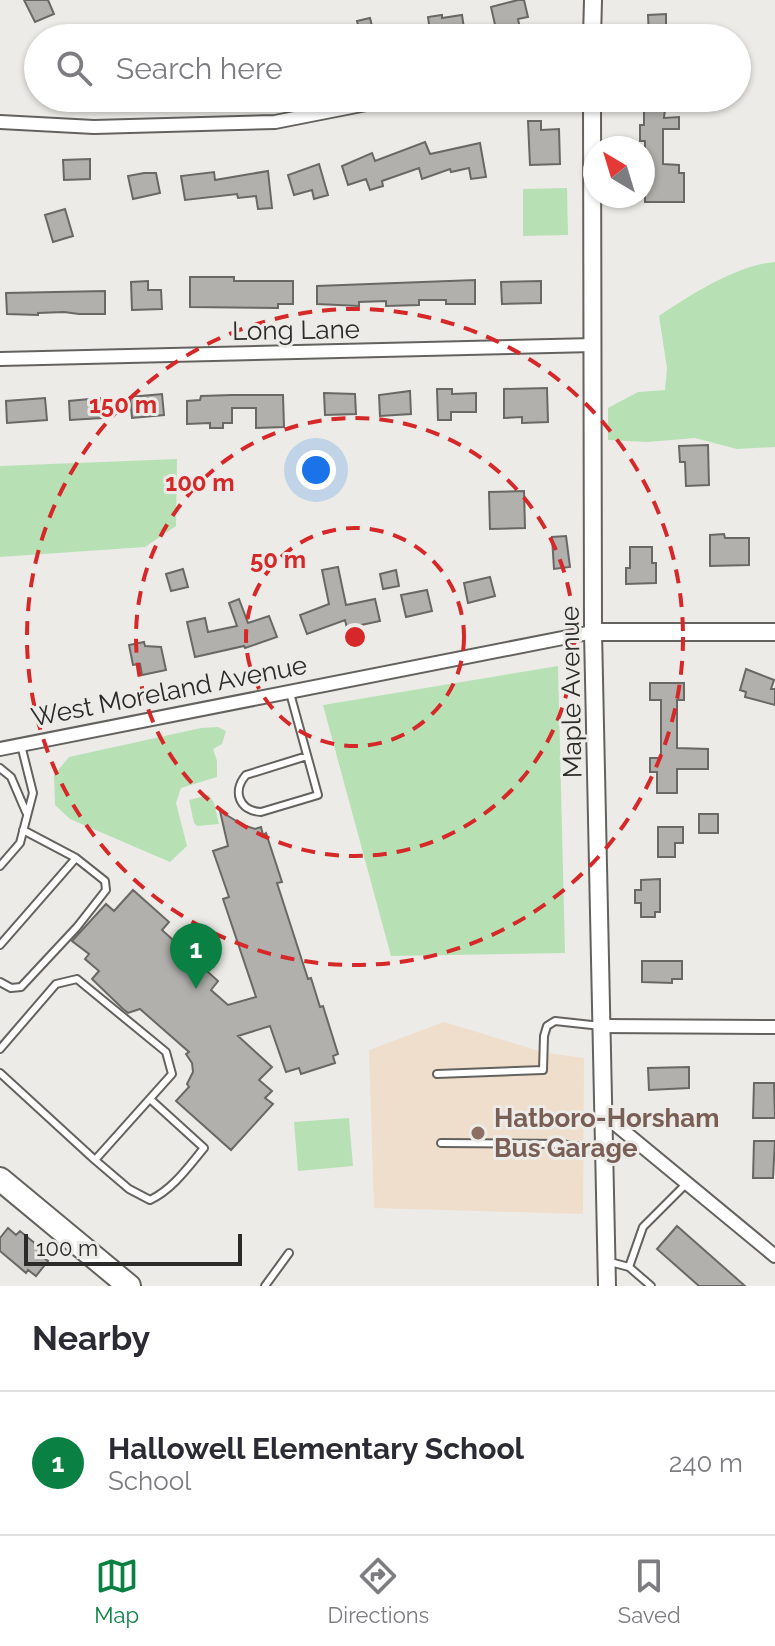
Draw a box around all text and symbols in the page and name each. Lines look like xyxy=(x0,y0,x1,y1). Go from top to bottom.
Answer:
search box xyxy=(24,24,751,112)
icon: search xyxy=(52,46,96,90)
text: Search here xyxy=(116,51,283,86)
north arrow xyxy=(583,136,655,208)
street label: Long Lane xyxy=(232,314,360,346)
text: 150 m xyxy=(89,390,157,419)
your location xyxy=(296,450,336,490)
text: 100 m xyxy=(165,468,235,497)
text: 50 m xyxy=(250,545,306,574)
street label: Maple Avenue xyxy=(554,606,588,778)
centre of rings xyxy=(341,623,369,651)
street label: West Moreland Avenue xyxy=(29,650,309,732)
pin: 1 xyxy=(170,923,222,989)
place label: Hatboro-Horsham Bus Garage xyxy=(494,1103,719,1163)
marker: Hatboro-Horsham Bus Garage xyxy=(469,1124,487,1142)
scale bar xyxy=(24,1230,242,1266)
text: 100 m xyxy=(36,1235,98,1261)
text: Nearby xyxy=(32,1318,150,1358)
text: Hallowell Elementary School xyxy=(108,1431,524,1466)
text: 1 xyxy=(52,1448,64,1478)
text: 240 m xyxy=(669,1448,743,1478)
text: School xyxy=(108,1466,191,1496)
tab: Map xyxy=(94,1554,139,1628)
tab: Directions xyxy=(328,1554,429,1628)
tab: Saved xyxy=(618,1554,681,1628)

